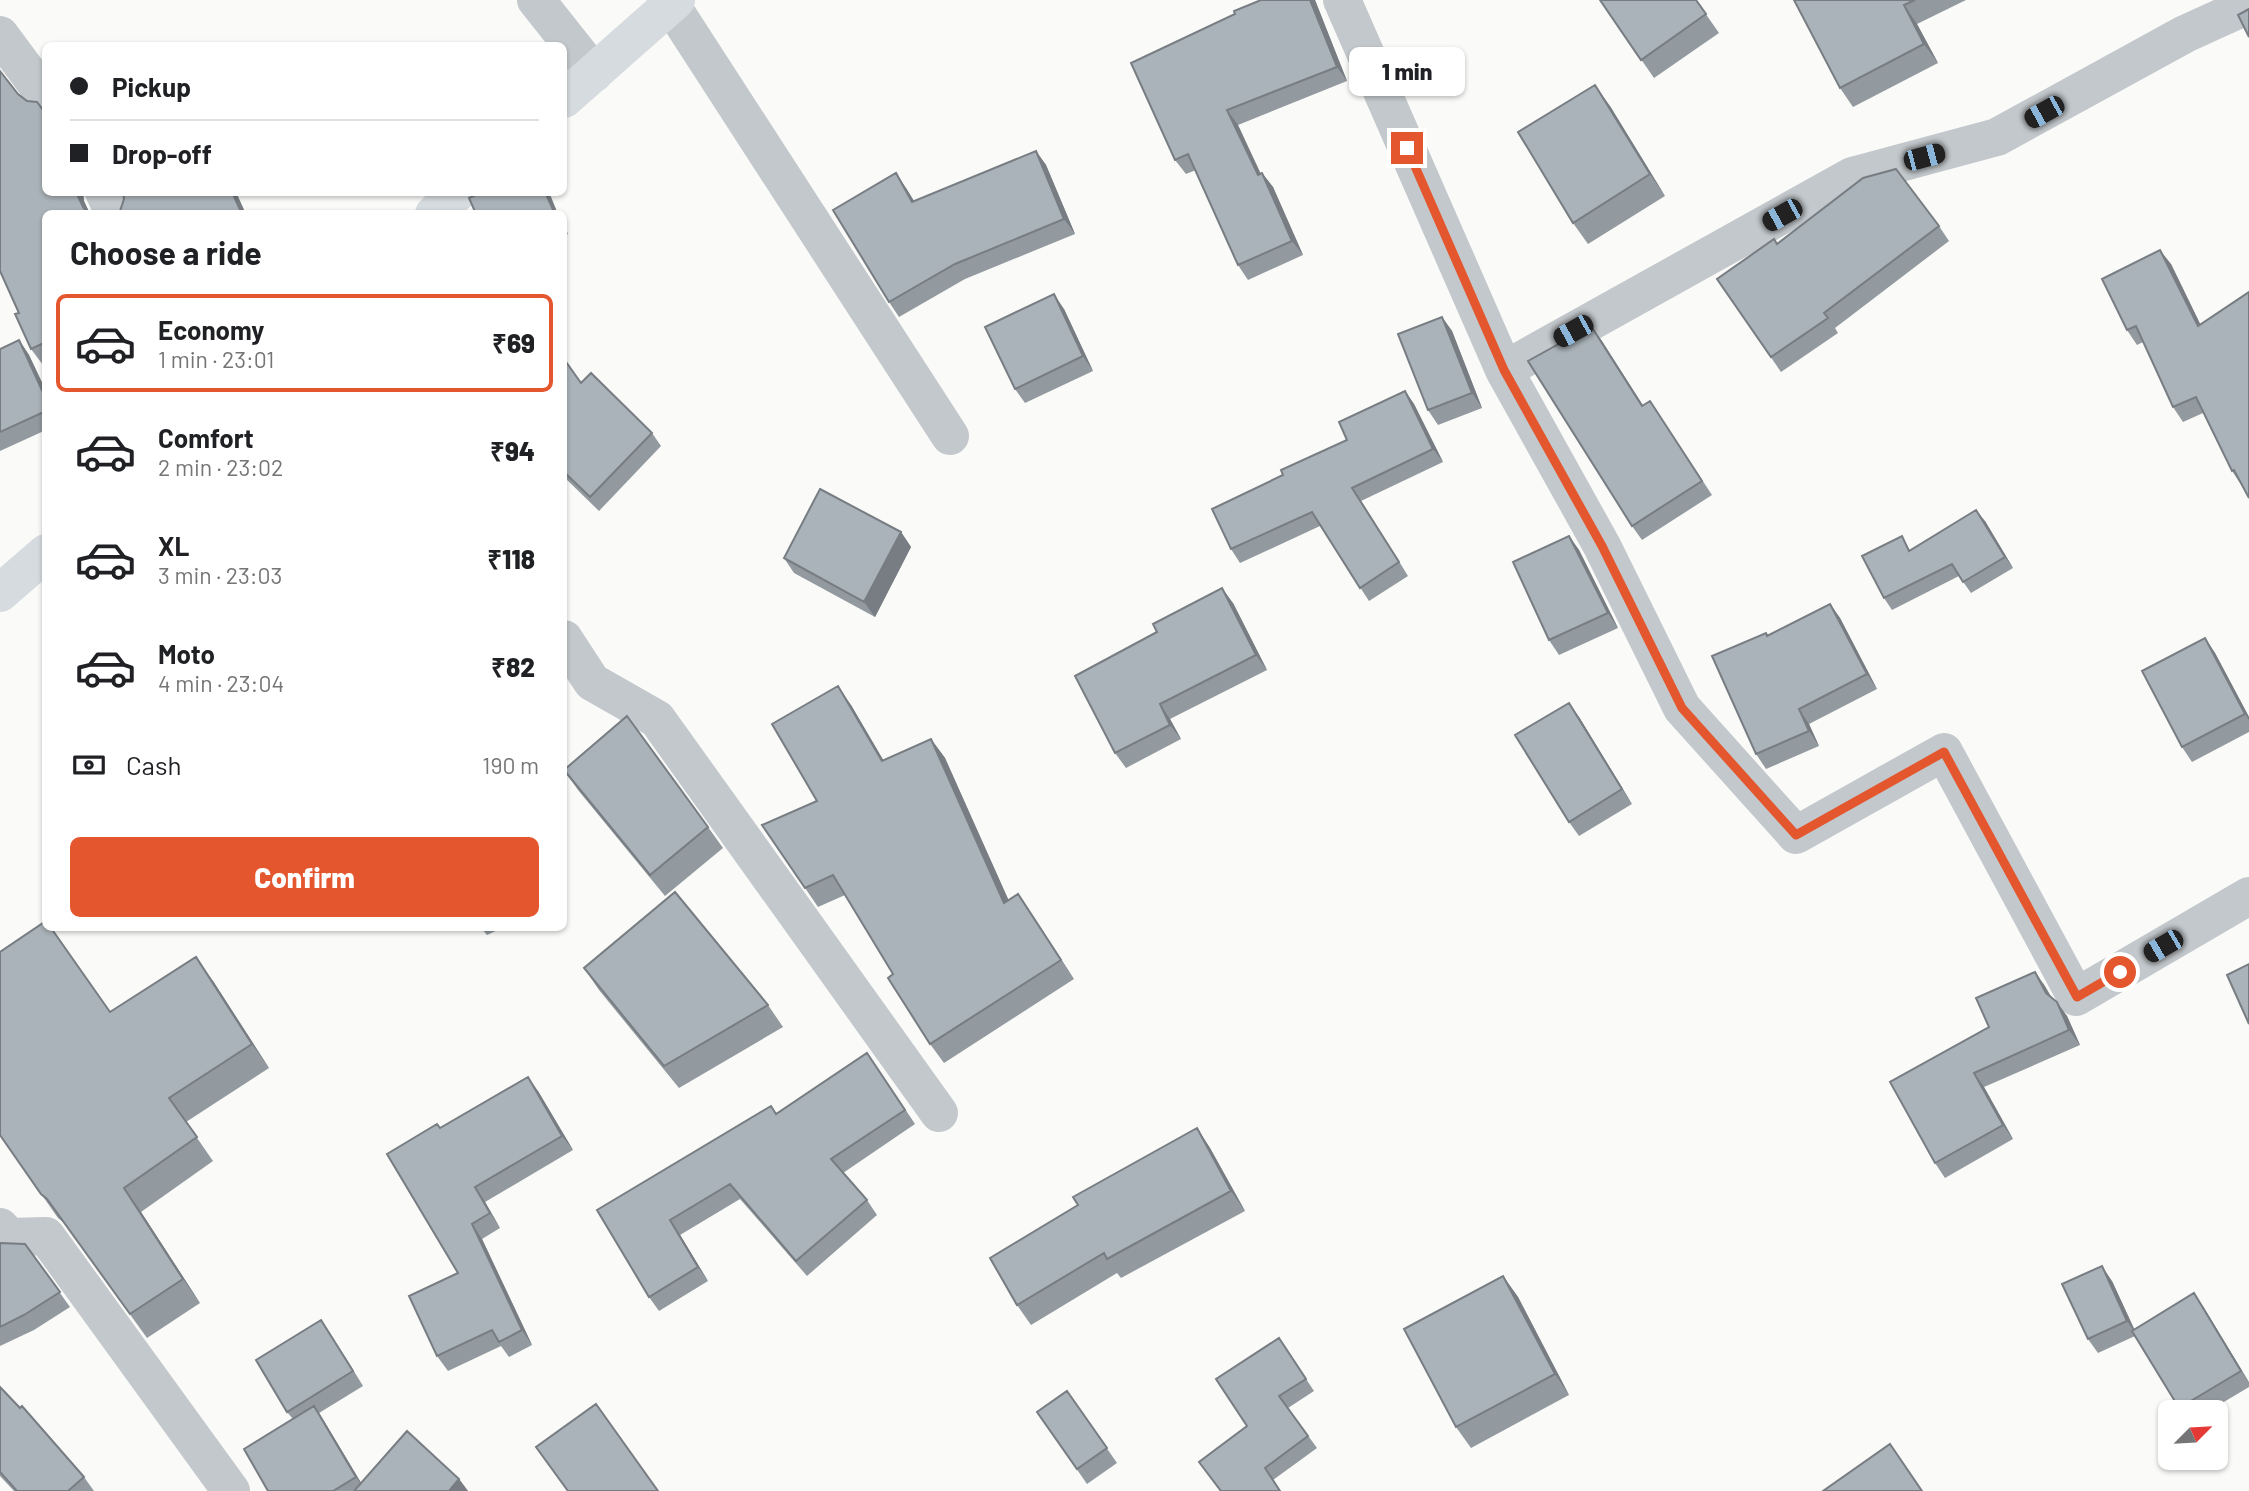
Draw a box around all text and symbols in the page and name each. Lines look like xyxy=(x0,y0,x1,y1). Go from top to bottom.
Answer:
callout: 1 min xyxy=(1349,46,1465,96)
text: 1 min xyxy=(1382,57,1432,85)
text: Pickup xyxy=(112,71,191,102)
car xyxy=(2021,93,2068,131)
route end xyxy=(1391,132,1423,164)
text: Drop-off xyxy=(112,138,212,169)
car xyxy=(1901,141,1948,173)
car xyxy=(1759,196,1806,234)
text: Choose a ride xyxy=(70,233,262,271)
icon: car xyxy=(74,312,137,375)
car xyxy=(1550,312,1597,350)
text: Economy xyxy=(158,314,264,345)
text: ₹69 xyxy=(492,327,535,358)
text: 1 min · 23:01 xyxy=(158,345,274,373)
icon: car xyxy=(74,420,137,483)
text: Comfort xyxy=(158,422,254,453)
text: ₹94 xyxy=(490,435,535,466)
text: 2 min · 23:02 xyxy=(158,453,283,481)
icon: car xyxy=(74,528,137,591)
text: XL xyxy=(158,530,189,561)
text: ₹118 xyxy=(487,543,535,574)
text: 3 min · 23:03 xyxy=(158,561,282,589)
icon: car xyxy=(74,636,137,699)
text: Moto xyxy=(158,638,215,669)
text: ₹82 xyxy=(491,651,535,682)
text: 4 min · 23:04 xyxy=(158,669,284,697)
icon: cash xyxy=(70,746,108,784)
text: Cash xyxy=(126,749,181,780)
text: 190 m xyxy=(482,751,539,779)
button: Confirm xyxy=(70,837,539,917)
car xyxy=(2140,926,2187,966)
route start xyxy=(2104,956,2136,988)
north arrow xyxy=(2158,1400,2228,1470)
map controls xyxy=(2158,1400,2228,1470)

